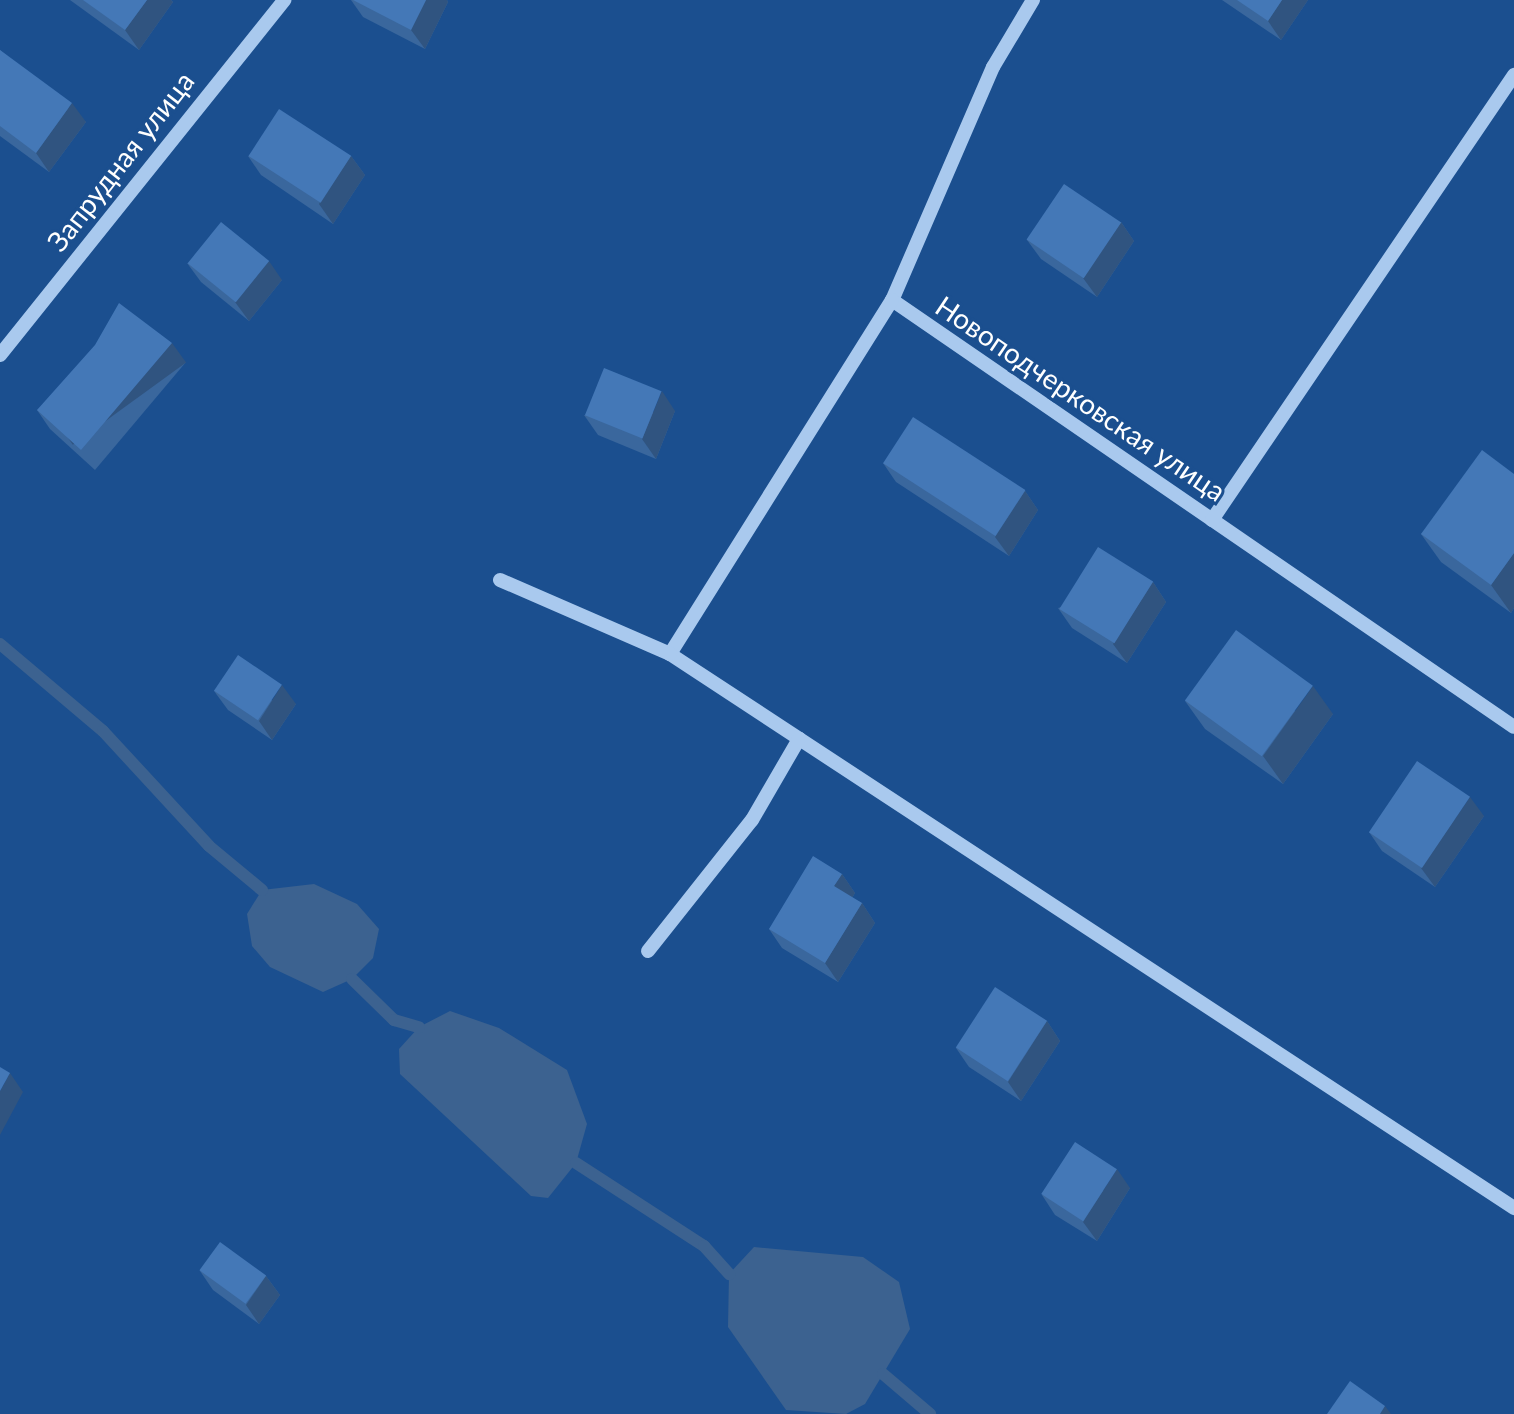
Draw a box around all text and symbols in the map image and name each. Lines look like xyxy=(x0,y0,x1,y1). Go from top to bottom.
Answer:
street label: Запрудная улица xyxy=(40,65,200,257)
street label: Новоподчерковская улица xyxy=(930,288,1232,508)

